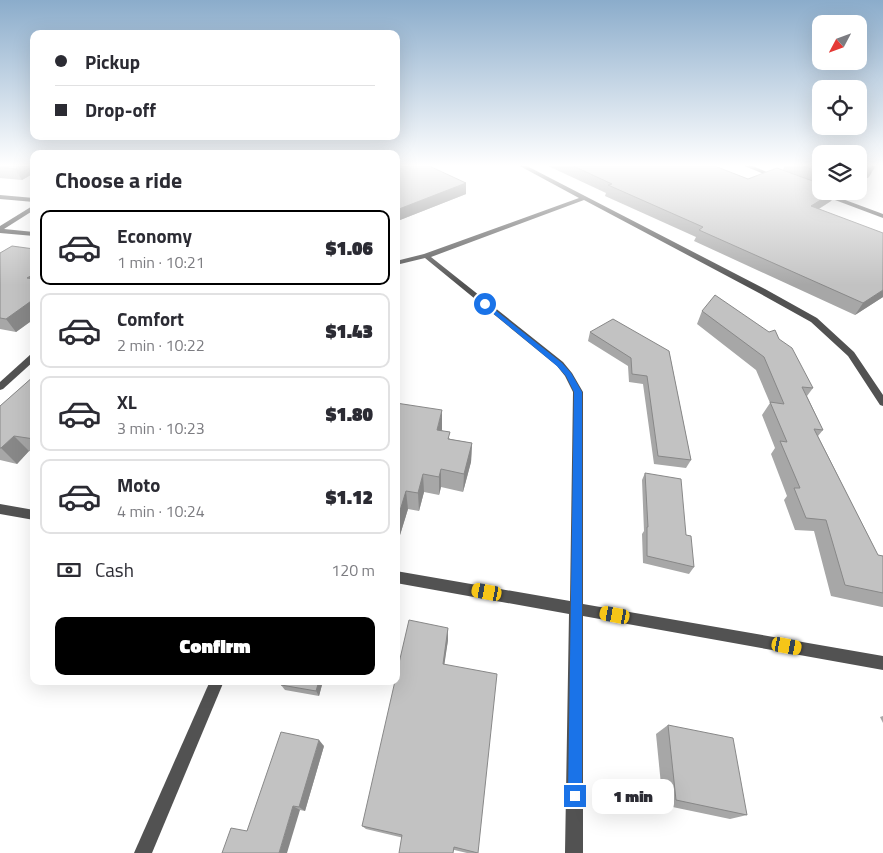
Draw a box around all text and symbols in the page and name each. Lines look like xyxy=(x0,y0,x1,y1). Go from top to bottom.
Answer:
north arrow xyxy=(812,15,868,70)
map controls xyxy=(812,15,867,200)
text: Pickup xyxy=(85,47,140,76)
button: locate xyxy=(812,80,867,135)
text: Drop-off xyxy=(85,95,156,124)
button: layers xyxy=(812,145,867,200)
text: Choose a ride xyxy=(55,163,182,197)
text: Economy xyxy=(117,221,192,250)
icon: car xyxy=(57,225,102,270)
text: $1.06 xyxy=(326,233,373,262)
text: 1 min · 10:21 xyxy=(117,250,205,274)
route start xyxy=(474,293,496,315)
text: Comfort xyxy=(117,304,184,333)
icon: car xyxy=(57,308,102,353)
text: $1.43 xyxy=(326,316,373,345)
text: 2 min · 10:22 xyxy=(117,333,205,357)
text: XL xyxy=(117,387,137,416)
icon: car xyxy=(57,391,102,436)
text: $1.80 xyxy=(326,399,373,428)
text: 3 min · 10:23 xyxy=(117,416,205,440)
text: Moto xyxy=(117,470,160,499)
icon: car xyxy=(57,474,102,519)
text: $1.12 xyxy=(326,482,373,511)
text: 4 min · 10:24 xyxy=(117,499,205,523)
text: Cash xyxy=(95,555,134,584)
icon: cash xyxy=(55,556,83,584)
text: 120 m xyxy=(331,558,375,582)
car xyxy=(470,582,503,602)
car xyxy=(598,605,631,625)
button: Confirm xyxy=(55,617,375,675)
car xyxy=(770,636,803,656)
callout: 1 min xyxy=(592,778,675,814)
text: 1 min xyxy=(613,784,653,808)
route end xyxy=(564,785,586,807)

